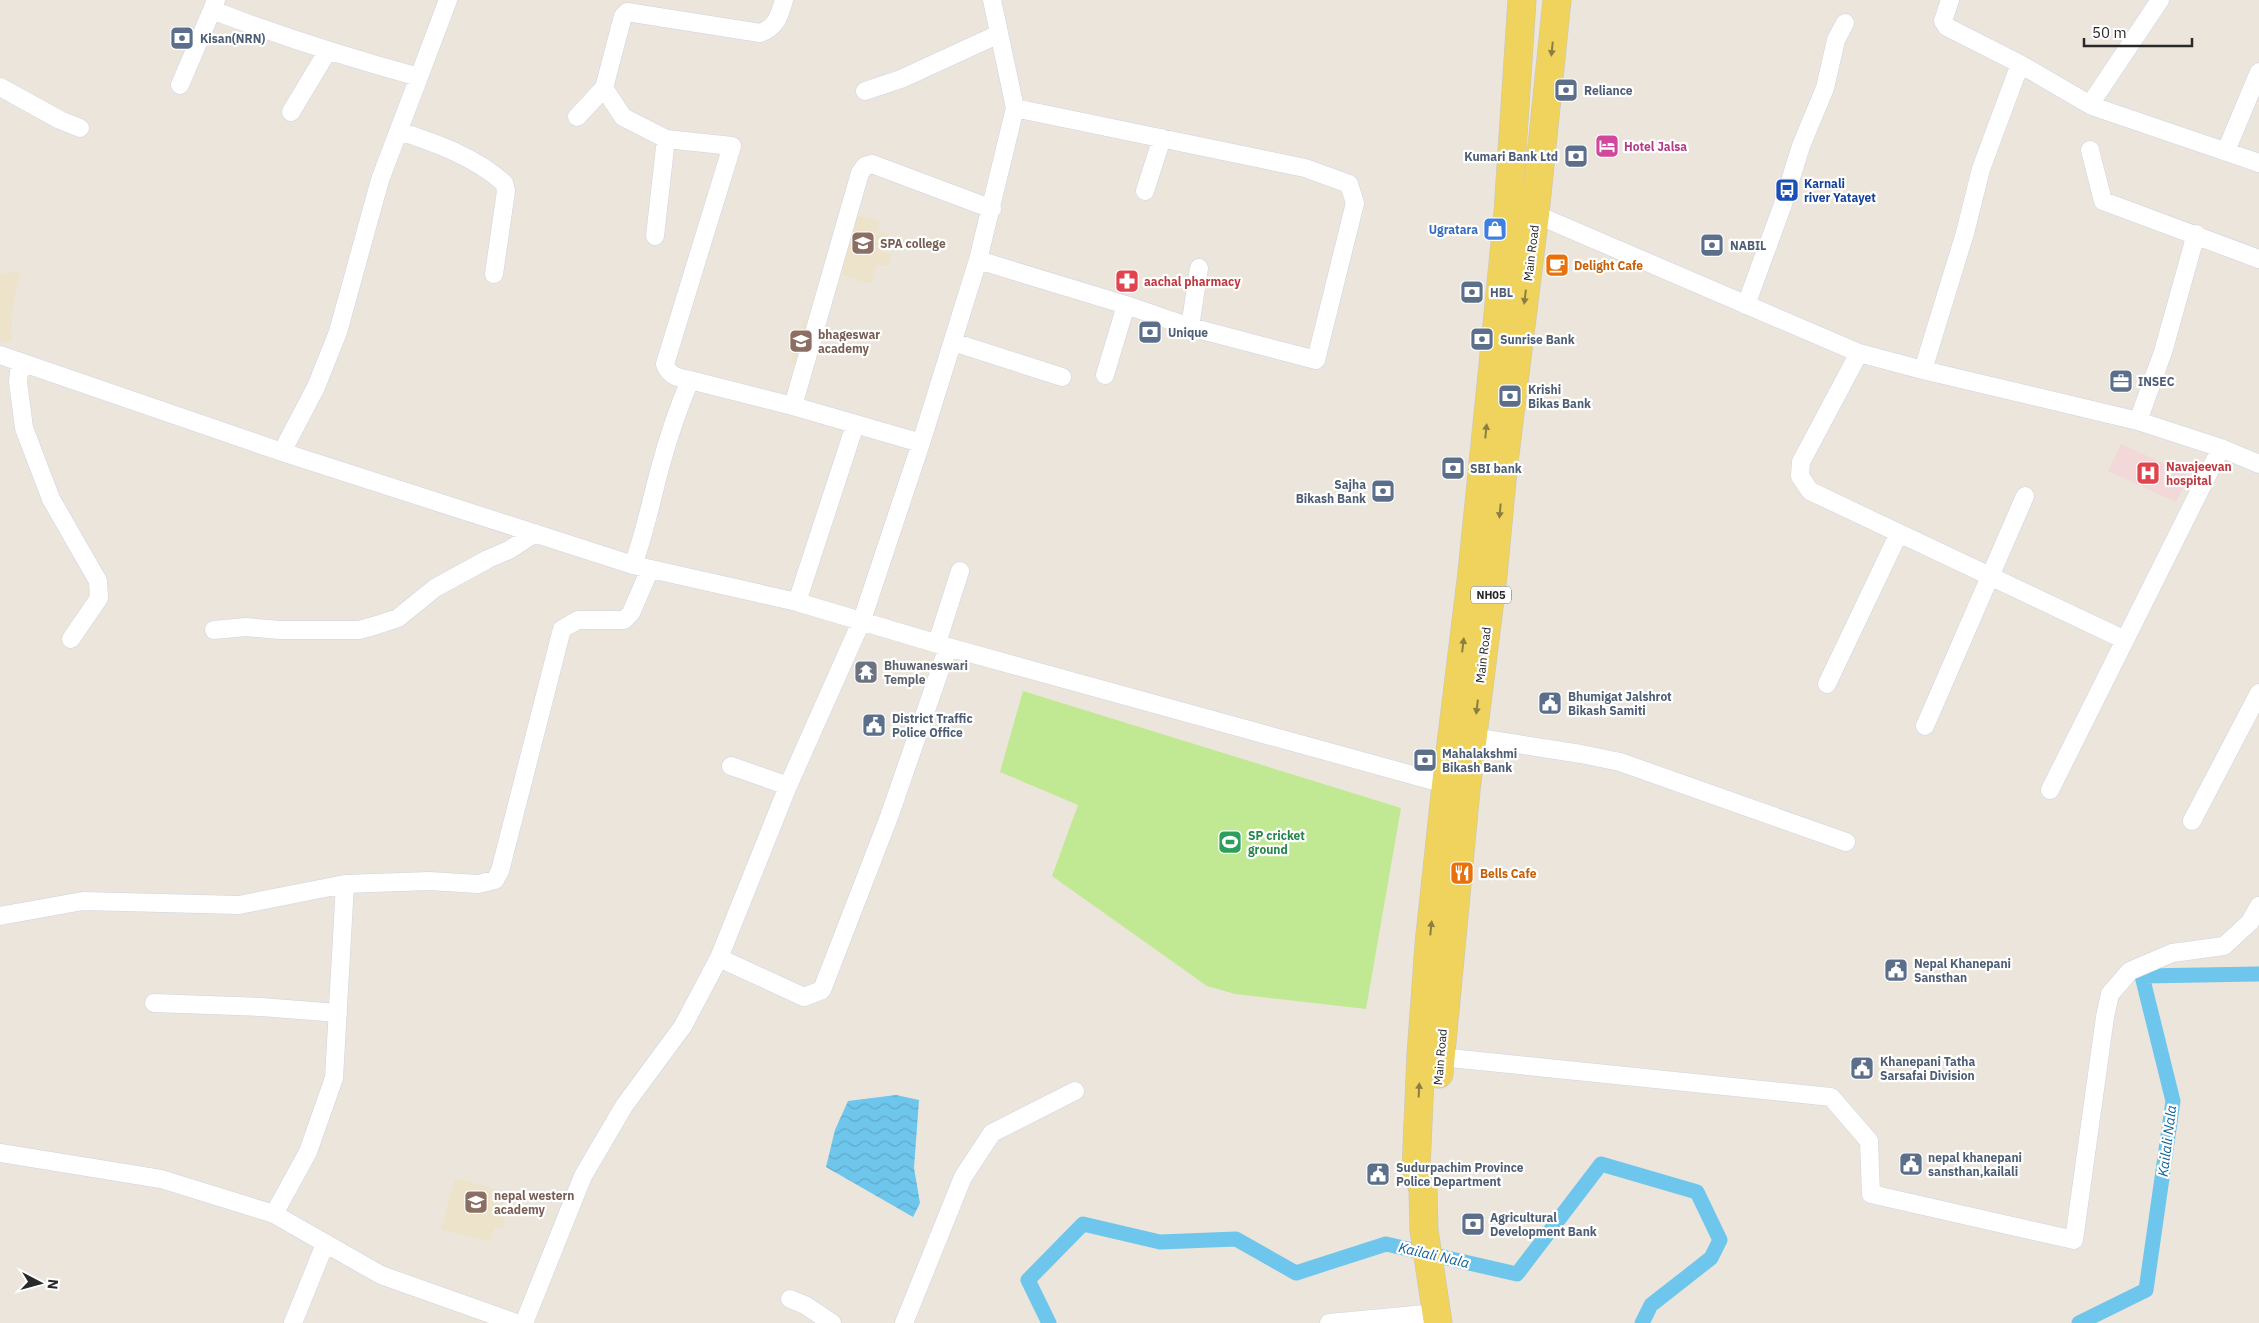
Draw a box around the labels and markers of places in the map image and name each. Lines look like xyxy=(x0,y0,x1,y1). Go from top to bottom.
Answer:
bank icon: Kisan(NRN) xyxy=(169,25,195,51)
place label: Kisan(NRN) xyxy=(200,31,265,46)
bank icon: Reliance xyxy=(1553,77,1579,103)
place label: Reliance xyxy=(1584,83,1633,98)
hotel icon: Hotel Jalsa xyxy=(1594,133,1620,159)
place label: Hotel Jalsa xyxy=(1624,139,1687,154)
bank icon: Kumari Bank Ltd xyxy=(1563,143,1589,169)
place label: Kumari Bank Ltd xyxy=(1464,149,1558,164)
place label: Karnali river Yatayet xyxy=(1804,176,1876,205)
bus stop icon: Karnali river Yatayet xyxy=(1774,177,1800,203)
shop icon: Ugratara xyxy=(1482,216,1508,242)
place label: Ugratara xyxy=(1429,222,1478,237)
school or university icon: SPA college xyxy=(850,230,876,256)
bank icon: NABIL xyxy=(1699,232,1725,258)
place label: SPA college xyxy=(880,236,946,251)
place label: NABIL xyxy=(1730,238,1766,253)
cafe icon: Delight Cafe xyxy=(1544,252,1570,278)
place label: Delight Cafe xyxy=(1574,258,1643,273)
pharmacy icon: aachal pharmacy xyxy=(1114,268,1140,294)
place label: aachal pharmacy xyxy=(1144,274,1241,289)
bank icon: HBL xyxy=(1459,279,1485,305)
place label: HBL xyxy=(1490,285,1513,300)
bank icon: Unique xyxy=(1137,319,1163,345)
place label: Unique xyxy=(1168,325,1208,340)
bank icon: Sunrise Bank xyxy=(1469,326,1495,352)
place label: bhageswar academy xyxy=(818,327,880,356)
school or university icon: bhageswar academy xyxy=(788,328,814,354)
place label: Sunrise Bank xyxy=(1500,332,1575,347)
office icon: INSEC xyxy=(2108,368,2134,394)
place label: INSEC xyxy=(2138,374,2175,389)
place label: Krishi Bikas Bank xyxy=(1528,382,1591,411)
bank icon: Krishi Bikas Bank xyxy=(1497,383,1523,409)
bank icon: SBI bank xyxy=(1440,455,1466,481)
place label: Navajeevan hospital xyxy=(2166,459,2232,488)
hospital icon: Navajeevan hospital xyxy=(2135,460,2161,486)
place label: SBI bank xyxy=(1470,461,1522,476)
place label: Sajha Bikash Bank xyxy=(1296,477,1366,506)
bank icon: Sajha Bikash Bank xyxy=(1370,478,1396,504)
place label: Bhuwaneswari Temple xyxy=(884,658,968,687)
temple icon: Bhuwaneswari Temple xyxy=(853,659,879,685)
place label: Bhumigat Jalshrot Bikash Samiti xyxy=(1568,689,1672,718)
public building icon: Bhumigat Jalshrot Bikash Samiti xyxy=(1537,690,1563,716)
place label: District Traffic Police Office xyxy=(892,711,973,740)
public building icon: District Traffic Police Office xyxy=(861,712,887,738)
place label: Mahalakshmi Bikash Bank xyxy=(1442,746,1517,775)
bank icon: Mahalakshmi Bikash Bank xyxy=(1412,747,1438,773)
place label: SP cricket ground xyxy=(1248,828,1305,857)
sports icon: SP cricket ground xyxy=(1217,829,1243,855)
restaurant icon: Bells Cafe xyxy=(1449,860,1475,886)
place label: Bells Cafe xyxy=(1480,866,1537,881)
place label: Nepal Khanepani Sansthan xyxy=(1914,956,2011,985)
public building icon: Nepal Khanepani Sansthan xyxy=(1883,957,1909,983)
place label: Khanepani Tatha Sarsafai Division xyxy=(1880,1054,1975,1083)
public building icon: Khanepani Tatha Sarsafai Division xyxy=(1849,1055,1875,1081)
place label: nepal khanepani sansthan,kailali xyxy=(1928,1150,2022,1179)
public building icon: nepal khanepani sansthan,kailali xyxy=(1898,1151,1924,1177)
place label: Sudurpachim Province Police Department xyxy=(1396,1160,1524,1189)
public building icon: Sudurpachim Province Police Department xyxy=(1365,1161,1391,1187)
place label: nepal western academy xyxy=(494,1188,574,1217)
school or university icon: nepal western academy xyxy=(463,1189,489,1215)
place label: Agricultural Development Bank xyxy=(1490,1210,1597,1239)
bank icon: Agricultural Development Bank xyxy=(1460,1211,1486,1237)

